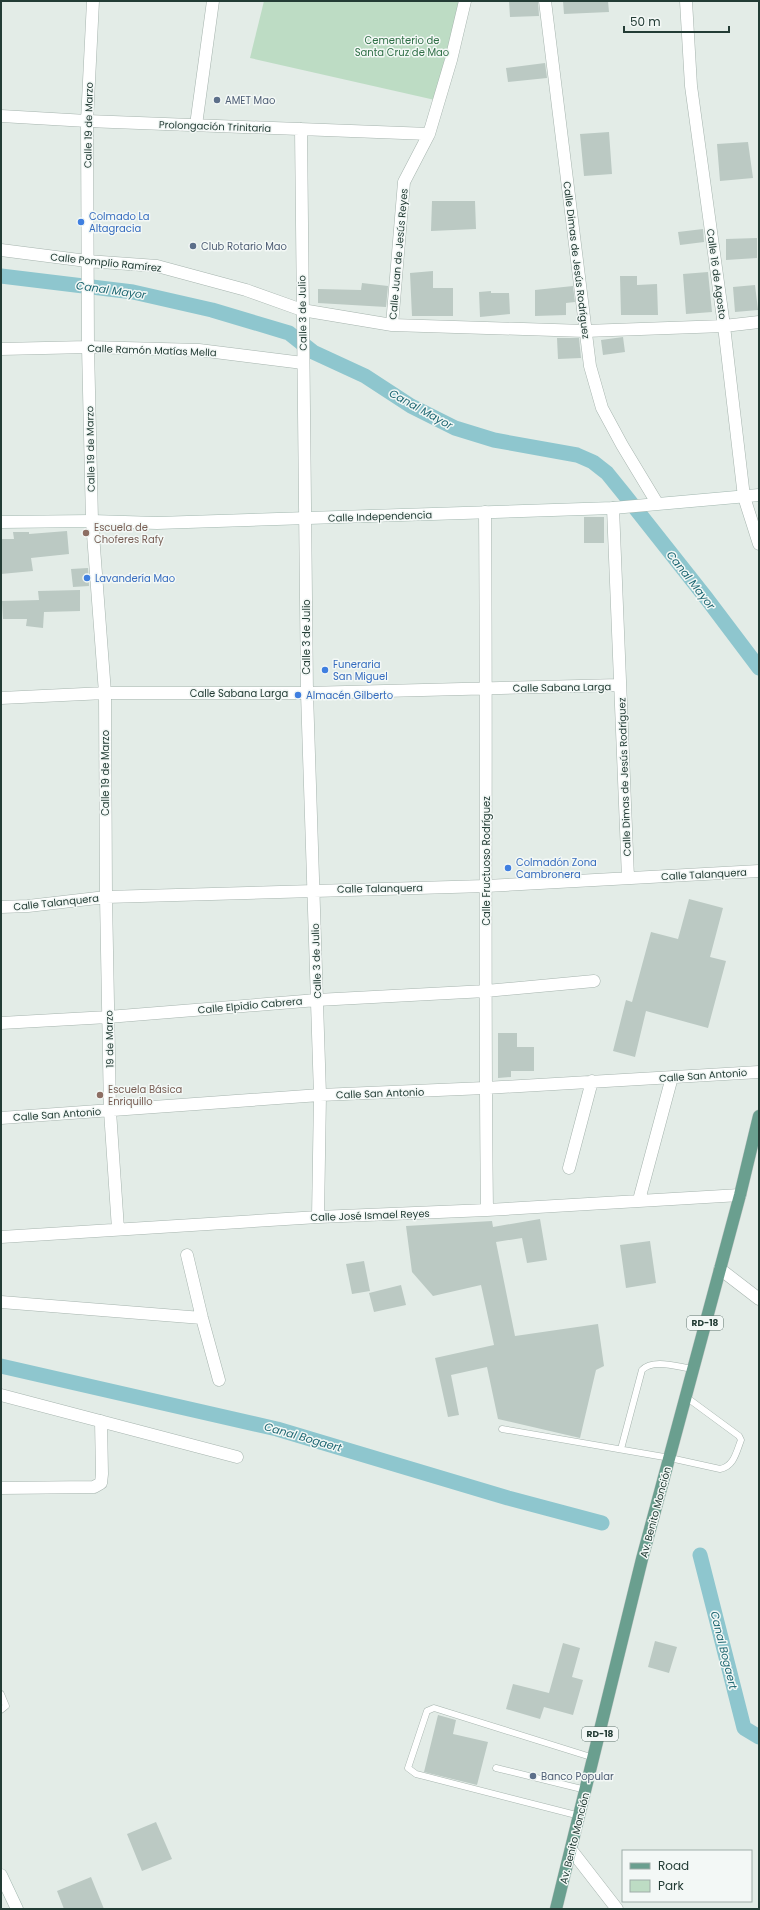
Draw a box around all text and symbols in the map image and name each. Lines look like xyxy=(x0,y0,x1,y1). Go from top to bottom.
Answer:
scale bar xyxy=(624,8,729,34)
text: 50 m xyxy=(630,13,661,30)
park label: Cementerio de Santa Cruz de Mao xyxy=(355,33,449,60)
street label: Calle 19 de Marzo xyxy=(80,82,97,168)
place label: AMET Mao xyxy=(225,93,275,108)
marker: AMET Mao xyxy=(212,95,222,105)
street label: Prolongación Trinitaria xyxy=(158,117,271,136)
street label: Calle Dimas de Jesús Rodríguez xyxy=(559,180,594,340)
street label: Calle Juan de Jesús Reyes xyxy=(385,188,412,320)
place label: Colmado La Altagracia xyxy=(89,209,150,236)
marker: Colmado La Altagracia xyxy=(76,217,86,227)
street label: Calle 16 de Agosto xyxy=(703,228,730,320)
place label: Club Rotario Mao xyxy=(201,239,287,254)
marker: Club Rotario Mao xyxy=(188,241,198,251)
street label: Calle Pomplio Ramírez xyxy=(50,249,163,276)
street label: Calle 3 de Julio xyxy=(294,275,311,351)
water label: Canal Mayor xyxy=(75,277,148,303)
street label: Calle Ramón Matías Mella xyxy=(87,341,217,360)
water label: Canal Mayor xyxy=(386,385,457,434)
street label: Calle 19 de Marzo xyxy=(82,406,99,492)
street label: Calle Independencia xyxy=(328,507,432,526)
place label: Escuela de Choferes Rafy xyxy=(94,520,164,547)
marker: Escuela de Choferes Rafy xyxy=(81,528,91,538)
water label: Canal Mayor xyxy=(663,547,720,613)
place label: Lavandería Mao xyxy=(95,571,175,586)
marker: Lavandería Mao xyxy=(82,573,92,583)
street label: Calle 3 de Julio xyxy=(299,599,314,675)
place label: Funeraria San Miguel xyxy=(333,657,388,684)
marker: Funeraria San Miguel xyxy=(320,665,330,675)
street label: Calle Sabana Larga xyxy=(513,679,611,696)
street label: Calle Sabana Larga xyxy=(190,686,288,701)
place label: Almacén Gilberto xyxy=(306,688,393,703)
marker: Almacén Gilberto xyxy=(293,690,303,700)
street label: Calle Dimas de Jesús Rodríguez xyxy=(614,697,635,857)
street label: Calle 19 de Marzo xyxy=(98,730,113,816)
street label: Calle Fructuoso Rodríguez xyxy=(479,796,494,926)
place label: Colmadón Zona Cambronera xyxy=(516,855,597,882)
marker: Colmadón Zona Cambronera xyxy=(503,863,513,873)
street label: Calle Talanquera xyxy=(661,865,747,884)
street label: Calle Talanquera xyxy=(337,880,423,897)
street label: Calle Talanquera xyxy=(13,891,100,914)
street label: Calle 3 de Julio xyxy=(308,923,325,999)
street label: Calle Elpidio Cabrera xyxy=(197,993,303,1018)
street label: 19 de Marzo xyxy=(101,1010,118,1068)
street label: Calle San Antonio xyxy=(658,1065,748,1086)
place label: Escuela Básica Enriquillo xyxy=(108,1082,182,1109)
street label: Calle San Antonio xyxy=(336,1084,424,1103)
marker: Escuela Básica Enriquillo xyxy=(95,1090,105,1100)
street label: Calle San Antonio xyxy=(12,1104,102,1125)
street label: Calle José Ismael Reyes xyxy=(310,1206,430,1225)
road number: RD-18 xyxy=(687,1316,723,1330)
water label: Canal Bogaert xyxy=(262,1418,345,1456)
street label: Av. Benito Monción xyxy=(636,1465,675,1559)
water label: Canal Bogaert xyxy=(707,1609,742,1692)
road number: RD-18 xyxy=(582,1727,618,1741)
place label: Banco Popular xyxy=(541,1769,614,1784)
marker: Banco Popular xyxy=(528,1771,538,1781)
street label: Av. Benito Monción xyxy=(556,1791,593,1885)
legend xyxy=(622,1850,752,1902)
text: Road xyxy=(658,1857,689,1874)
text: Park xyxy=(658,1877,685,1894)

